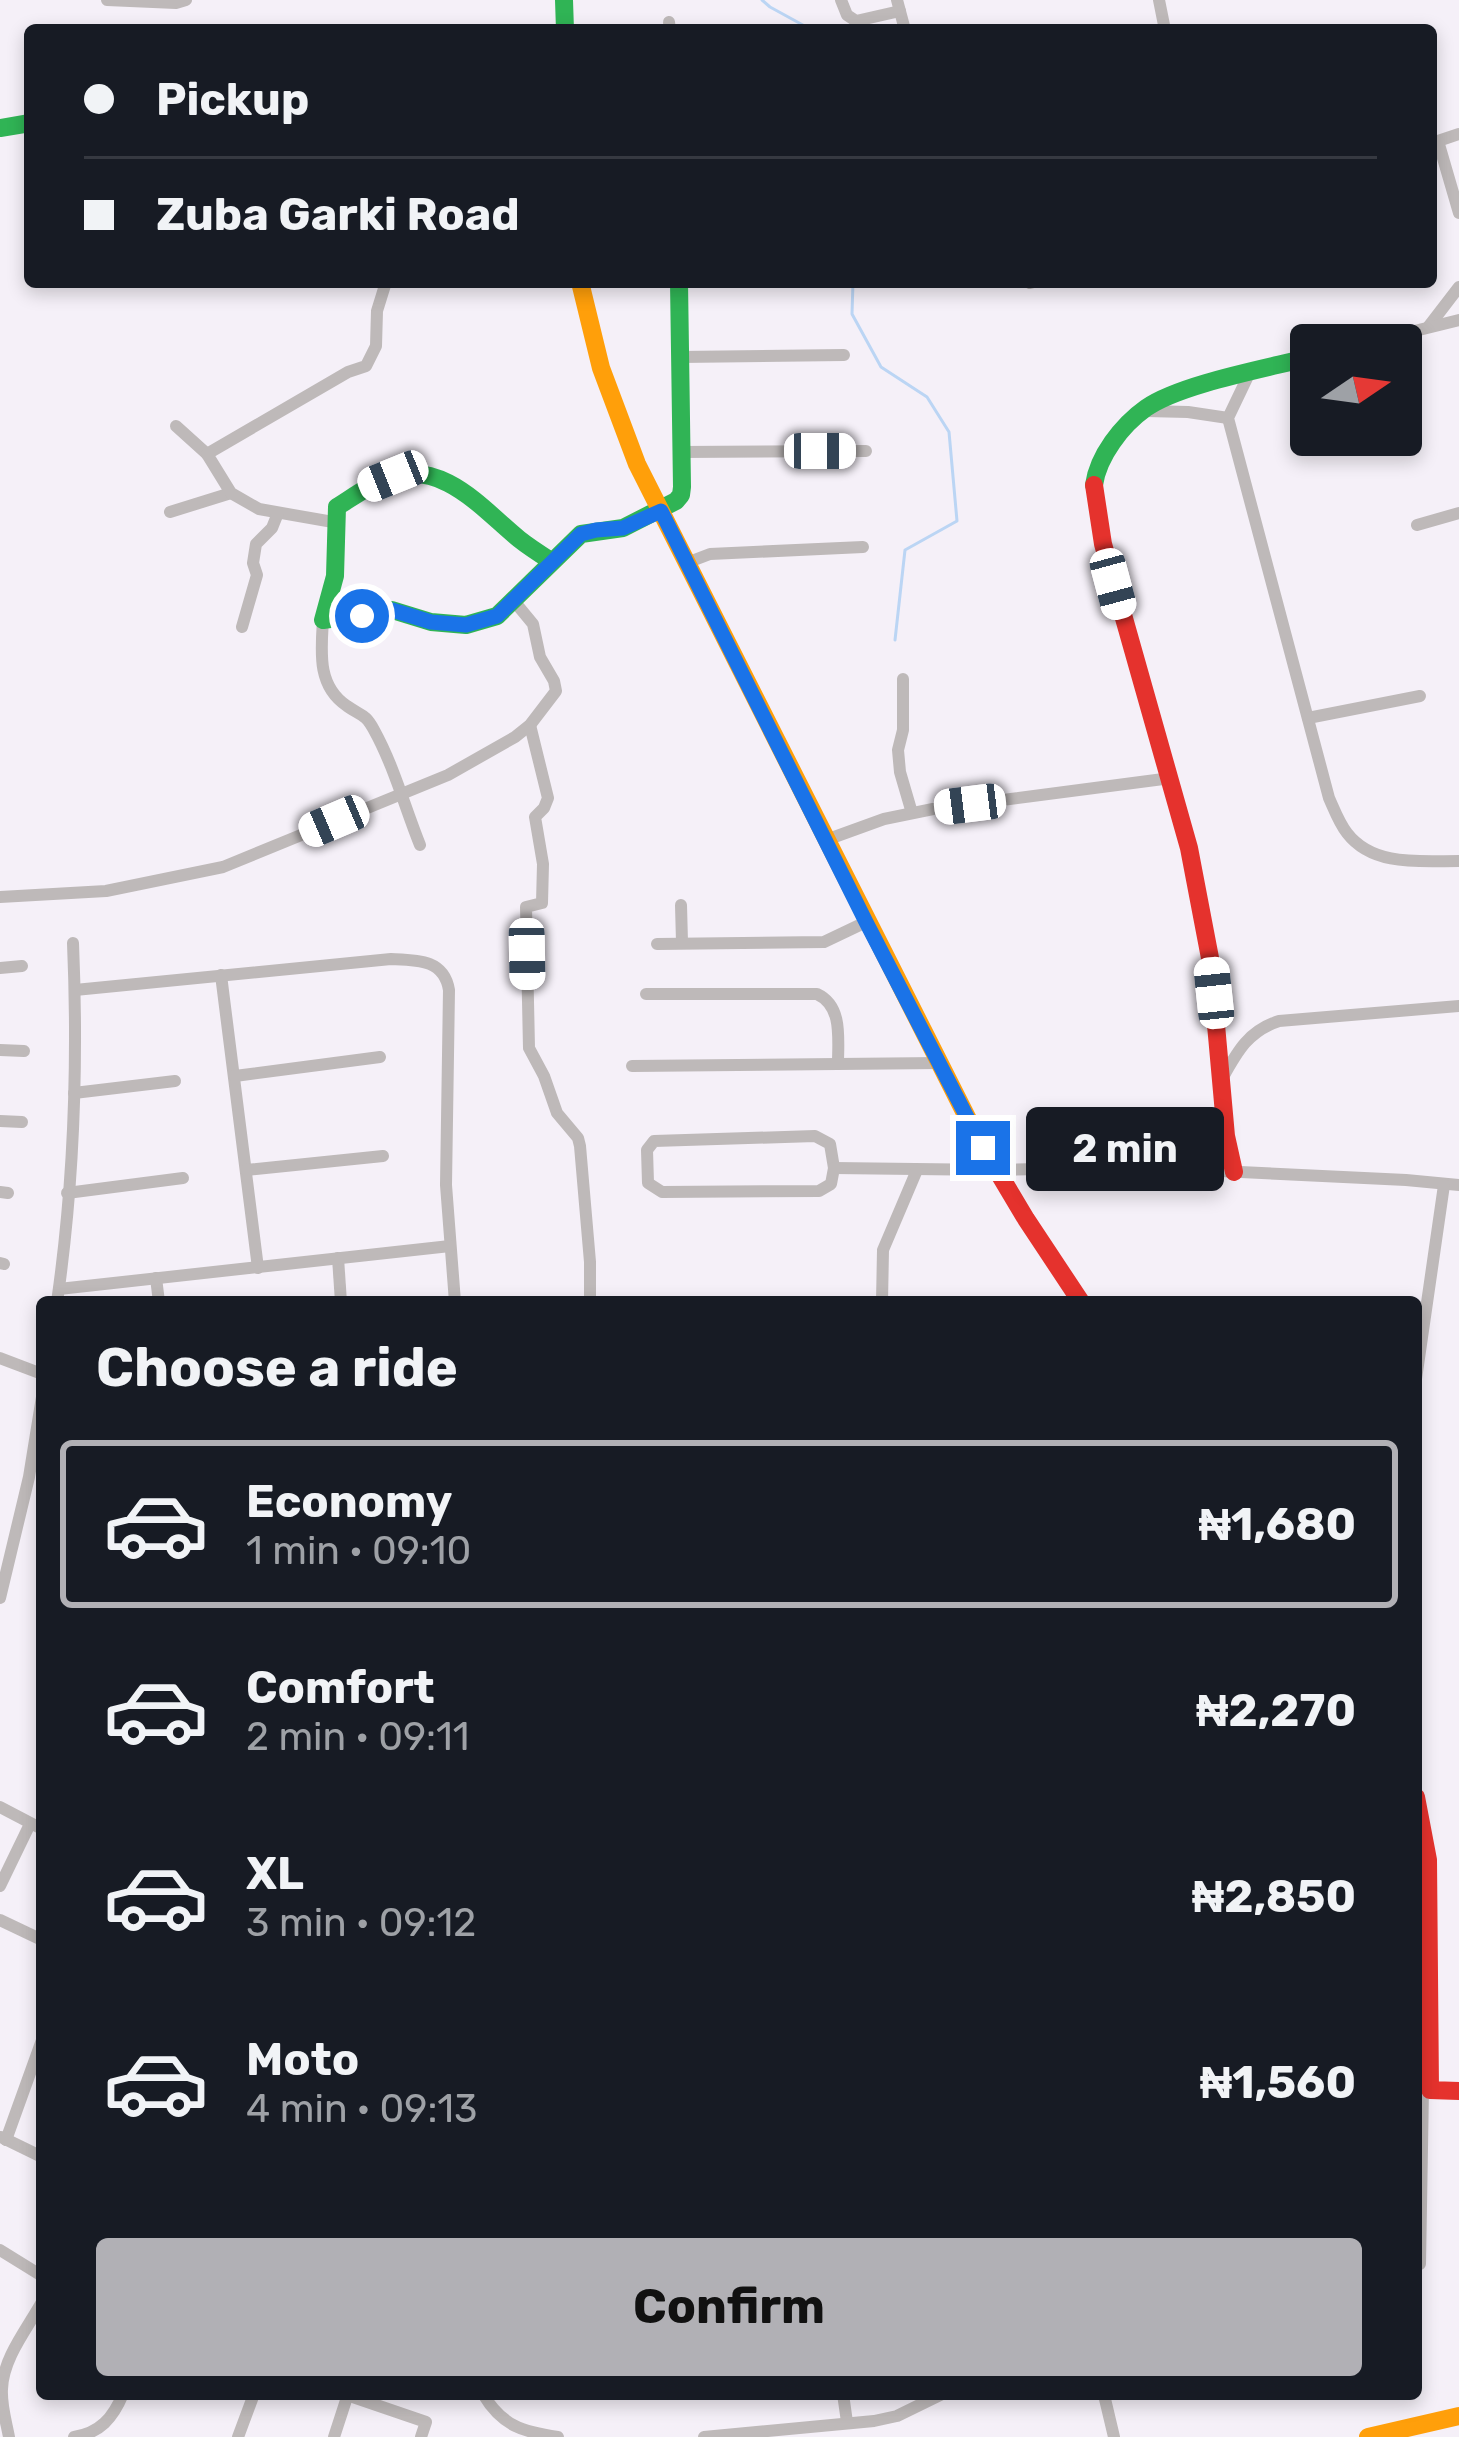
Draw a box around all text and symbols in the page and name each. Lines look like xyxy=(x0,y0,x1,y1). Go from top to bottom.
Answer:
text: Pickup xyxy=(156,73,309,126)
text: Zuba Garki Road xyxy=(156,188,520,241)
north arrow xyxy=(1290,324,1422,456)
map controls xyxy=(1290,324,1422,456)
car xyxy=(784,433,856,469)
car xyxy=(353,446,433,506)
car xyxy=(1086,545,1140,623)
route start xyxy=(335,589,389,643)
car xyxy=(932,782,1008,826)
car xyxy=(294,790,374,852)
car xyxy=(508,918,546,990)
car xyxy=(1192,955,1236,1031)
callout: 2 min xyxy=(1025,1106,1223,1190)
route end xyxy=(956,1121,1010,1175)
text: 2 min xyxy=(1072,1126,1178,1172)
text: Choose a ride xyxy=(96,1336,458,1400)
icon: car xyxy=(102,1470,210,1578)
text: Economy xyxy=(246,1475,452,1528)
text: ₦1,680 xyxy=(1199,1498,1356,1551)
text: 1 min · 09:10 xyxy=(246,1528,471,1574)
icon: car xyxy=(102,1656,210,1764)
text: Comfort xyxy=(246,1661,435,1714)
text: ₦2,270 xyxy=(1196,1684,1356,1737)
text: 2 min · 09:11 xyxy=(246,1714,469,1760)
icon: car xyxy=(102,1842,210,1950)
text: XL xyxy=(246,1847,304,1900)
text: ₦2,850 xyxy=(1192,1870,1356,1923)
text: 3 min · 09:12 xyxy=(246,1900,476,1946)
icon: car xyxy=(102,2028,210,2136)
text: Moto xyxy=(246,2033,359,2086)
text: ₦1,560 xyxy=(1200,2056,1356,2109)
text: 4 min · 09:13 xyxy=(246,2086,478,2132)
button: Confirm xyxy=(96,2238,1362,2376)

